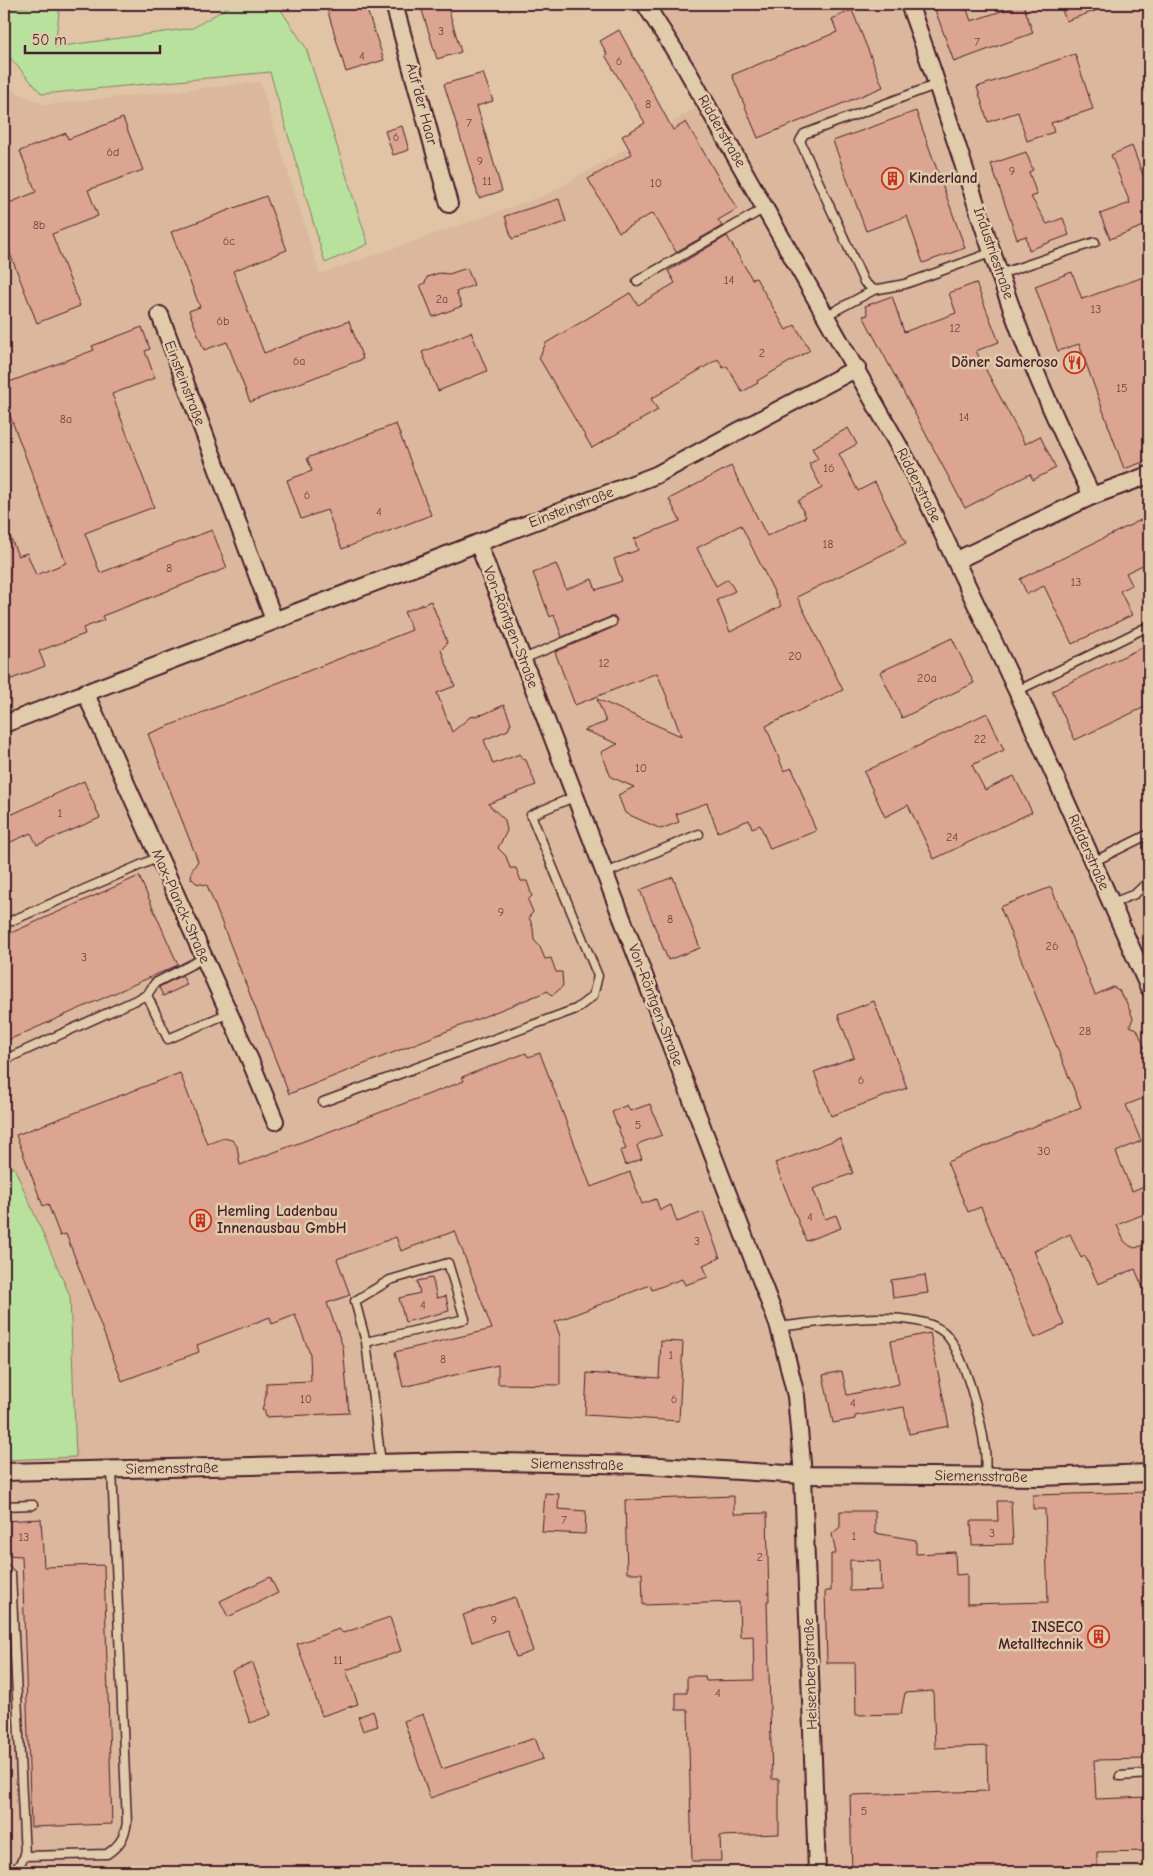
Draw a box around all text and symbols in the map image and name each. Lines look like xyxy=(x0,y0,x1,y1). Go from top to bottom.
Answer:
scale bar xyxy=(25,22,160,54)
house number: 3 xyxy=(438,24,444,38)
text: 50 m xyxy=(32,31,67,49)
house number: 7 xyxy=(974,35,980,49)
house number: 4 xyxy=(359,49,365,63)
house number: 6 xyxy=(616,54,622,68)
street label: Auf der Haar xyxy=(402,61,442,147)
street label: Ridderstraße xyxy=(694,91,750,171)
house number: 8 xyxy=(645,97,651,111)
house number: 7 xyxy=(466,116,472,130)
house number: 6 xyxy=(393,130,399,144)
house number: 6d xyxy=(107,145,119,159)
house number: 9 xyxy=(477,154,483,168)
house number: 9 xyxy=(1009,164,1015,178)
building icon: Kinderland xyxy=(881,166,905,190)
place label: Kinderland xyxy=(909,169,978,187)
house number: 11 xyxy=(482,174,492,188)
house number: 10 xyxy=(650,176,662,190)
street label: Industriestraße xyxy=(970,204,1018,302)
house number: 8b xyxy=(33,218,45,232)
house number: 6c xyxy=(223,234,235,248)
house number: 14 xyxy=(724,273,734,287)
house number: 2a xyxy=(436,292,448,306)
house number: 13 xyxy=(1091,302,1101,316)
house number: 6b xyxy=(217,314,229,328)
house number: 12 xyxy=(949,321,961,335)
street label: Einsteinstraße xyxy=(161,338,210,428)
house number: 2 xyxy=(759,346,765,360)
restaurant icon: Döner Sameroso xyxy=(1062,350,1086,374)
place label: Döner Sameroso xyxy=(951,353,1058,371)
house number: 6a xyxy=(293,354,305,368)
house number: 15 xyxy=(1116,381,1128,395)
house number: 14 xyxy=(959,410,969,424)
house number: 8a xyxy=(60,412,72,426)
street label: Ridderstraße xyxy=(893,445,946,526)
house number: 16 xyxy=(823,461,835,475)
street label: Einsteinstraße xyxy=(526,482,616,531)
house number: 6 xyxy=(304,488,310,502)
house number: 4 xyxy=(376,505,382,519)
house number: 18 xyxy=(823,537,833,551)
house number: 8 xyxy=(166,561,172,575)
street label: Von-Röntgen-Straße xyxy=(479,563,543,691)
house number: 13 xyxy=(1071,575,1081,589)
house number: 20 xyxy=(788,649,802,663)
house number: 12 xyxy=(598,656,610,670)
house number: 20a xyxy=(917,671,937,685)
house number: 22 xyxy=(974,732,986,746)
house number: 10 xyxy=(635,761,647,775)
house number: 1 xyxy=(58,806,63,820)
street label: Ridderstraße xyxy=(1064,811,1114,893)
house number: 24 xyxy=(946,830,958,844)
street label: Max-Planck-Straße xyxy=(148,846,214,966)
house number: 9 xyxy=(498,905,504,919)
house number: 8 xyxy=(667,912,673,926)
house number: 26 xyxy=(1046,939,1058,953)
street label: Von-Röntgen-Straße xyxy=(624,941,688,1069)
house number: 3 xyxy=(81,950,87,964)
house number: 28 xyxy=(1079,1024,1091,1038)
house number: 6 xyxy=(858,1073,864,1087)
house number: 5 xyxy=(635,1118,641,1132)
house number: 30 xyxy=(1037,1144,1051,1158)
place label: Hemling Ladenbau Innenausbau GmbH xyxy=(217,1202,346,1237)
building icon: Hemling Ladenbau Innenausbau GmbH xyxy=(189,1208,213,1232)
house number: 4 xyxy=(807,1210,813,1224)
house number: 3 xyxy=(694,1234,700,1248)
house number: 4 xyxy=(420,1298,426,1312)
house number: 1 xyxy=(669,1348,674,1362)
house number: 8 xyxy=(440,1352,446,1366)
house number: 10 xyxy=(300,1392,312,1406)
house number: 6 xyxy=(671,1392,677,1406)
house number: 4 xyxy=(850,1396,856,1410)
street label: Siemensstraße xyxy=(530,1454,624,1474)
street label: Siemensstraße xyxy=(125,1458,219,1478)
street label: Siemensstraße xyxy=(934,1466,1028,1486)
house number: 7 xyxy=(561,1513,567,1527)
house number: 3 xyxy=(989,1526,995,1540)
house number: 1 xyxy=(852,1529,857,1543)
house number: 13 xyxy=(19,1530,29,1544)
house number: 2 xyxy=(757,1550,763,1564)
house number: 9 xyxy=(491,1613,497,1627)
street label: Heisenbergstraße xyxy=(799,1617,821,1730)
place label: INSECO Metalltechnik xyxy=(998,1618,1084,1653)
building icon: INSECO Metalltechnik xyxy=(1087,1624,1111,1648)
house number: 11 xyxy=(333,1653,343,1667)
house number: 4 xyxy=(715,1686,721,1700)
house number: 5 xyxy=(861,1804,867,1818)

